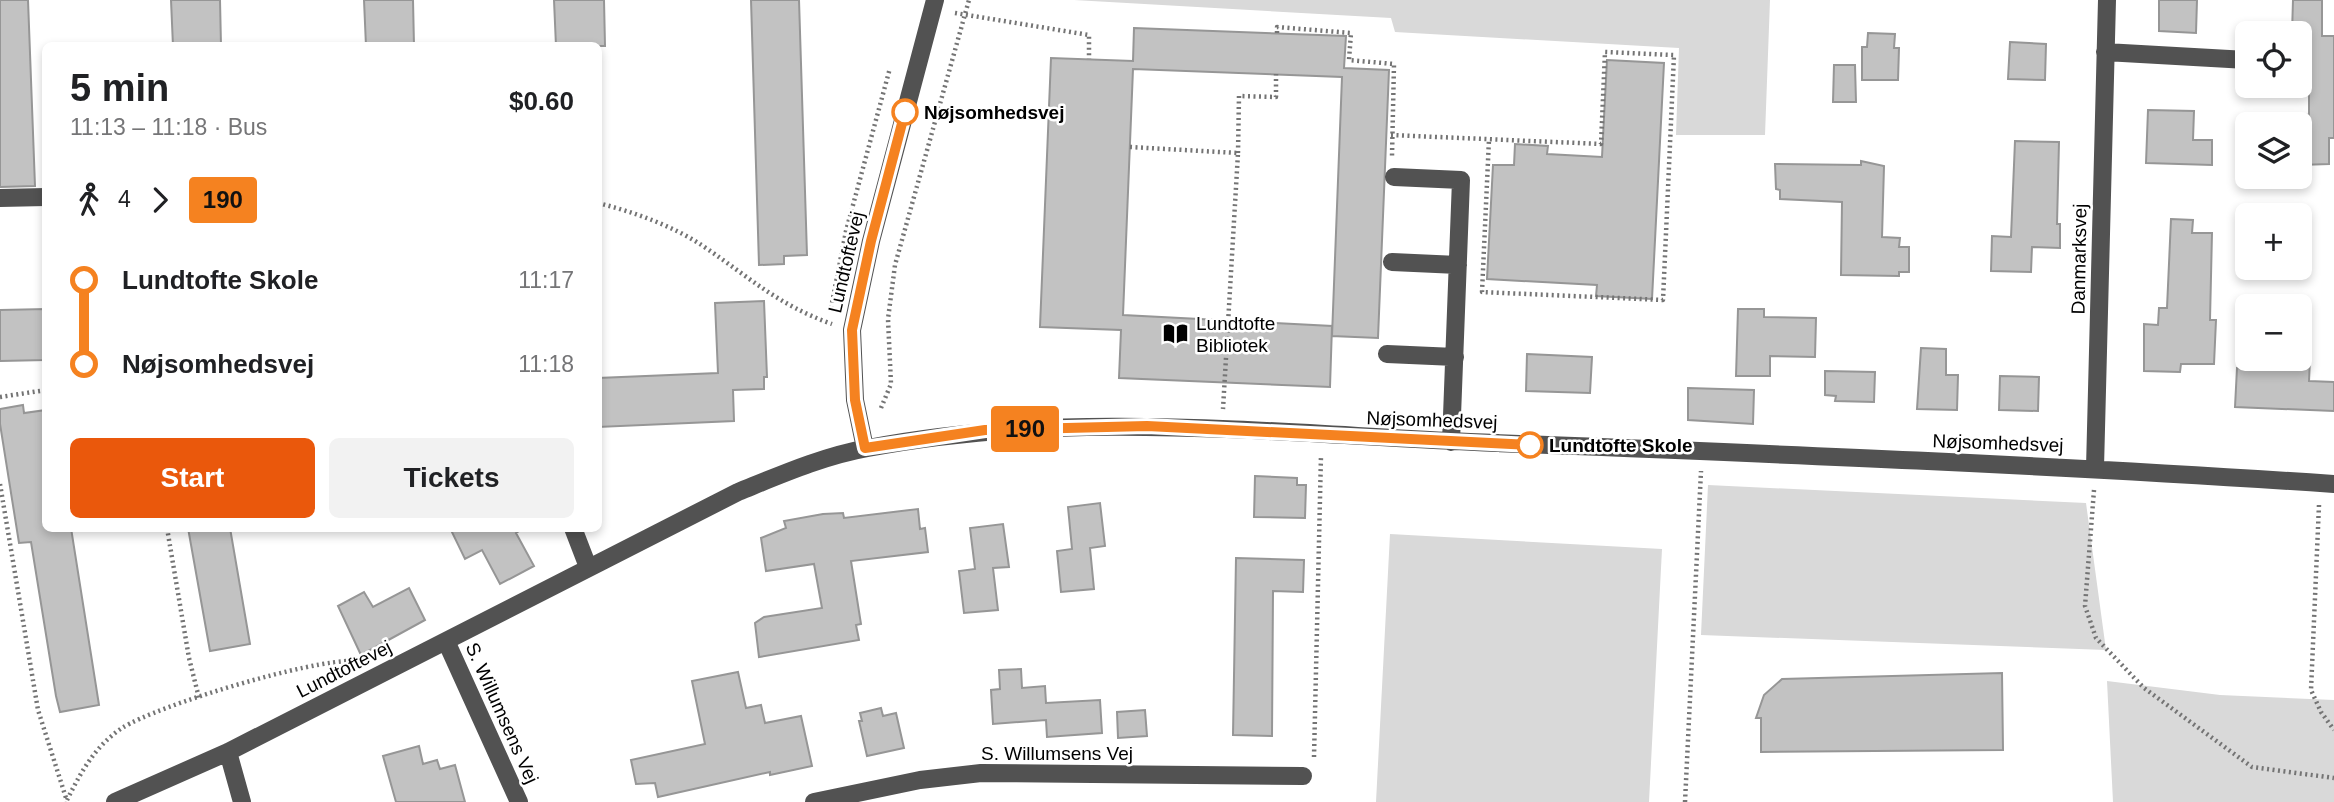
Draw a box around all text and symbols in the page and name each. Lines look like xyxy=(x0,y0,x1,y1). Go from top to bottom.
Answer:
map controls xyxy=(2235,21,2312,371)
button: locate xyxy=(2235,21,2312,98)
text: 5 min xyxy=(70,67,169,109)
text: $0.60 xyxy=(509,86,574,116)
marker: Nøjsomhedsvej xyxy=(892,99,918,125)
place label: Nøjsomhedsvej xyxy=(924,102,1064,123)
button: layers xyxy=(2235,112,2312,189)
text: 11:13 – 11:18 · Bus xyxy=(70,114,267,140)
icon: walk xyxy=(70,181,108,219)
icon: forward xyxy=(141,181,179,219)
text: 4 xyxy=(118,186,131,212)
text: 190 xyxy=(203,186,243,213)
street label: Danmarksvej xyxy=(2068,203,2090,315)
button: + xyxy=(2235,203,2312,280)
street label: Lundtoftevej xyxy=(824,209,868,315)
text: Lundtofte Skole xyxy=(122,265,318,295)
text: 11:17 xyxy=(518,267,574,293)
button: − xyxy=(2235,294,2312,371)
place label: Lundtofte Bibliotek xyxy=(1196,313,1275,356)
library icon: Lundtofte Bibliotek xyxy=(1162,320,1190,348)
text: Nøjsomhedsvej xyxy=(122,349,314,379)
text: 11:18 xyxy=(518,351,574,377)
line badge: 190 xyxy=(985,406,1065,452)
street label: Nøjsomhedsvej xyxy=(1366,407,1498,433)
text: 190 xyxy=(1005,415,1045,442)
street label: Nøjsomhedsvej xyxy=(1932,430,2064,456)
marker: Lundtofte Skole xyxy=(1517,432,1543,458)
place label: Lundtofte Skole xyxy=(1549,435,1693,456)
button: Start xyxy=(70,438,315,518)
button: Tickets xyxy=(329,438,574,518)
street label: Lundtoftevej xyxy=(293,636,395,702)
street label: S. Willumsens Vej xyxy=(461,639,543,787)
street label: S. Willumsens Vej xyxy=(981,743,1133,764)

